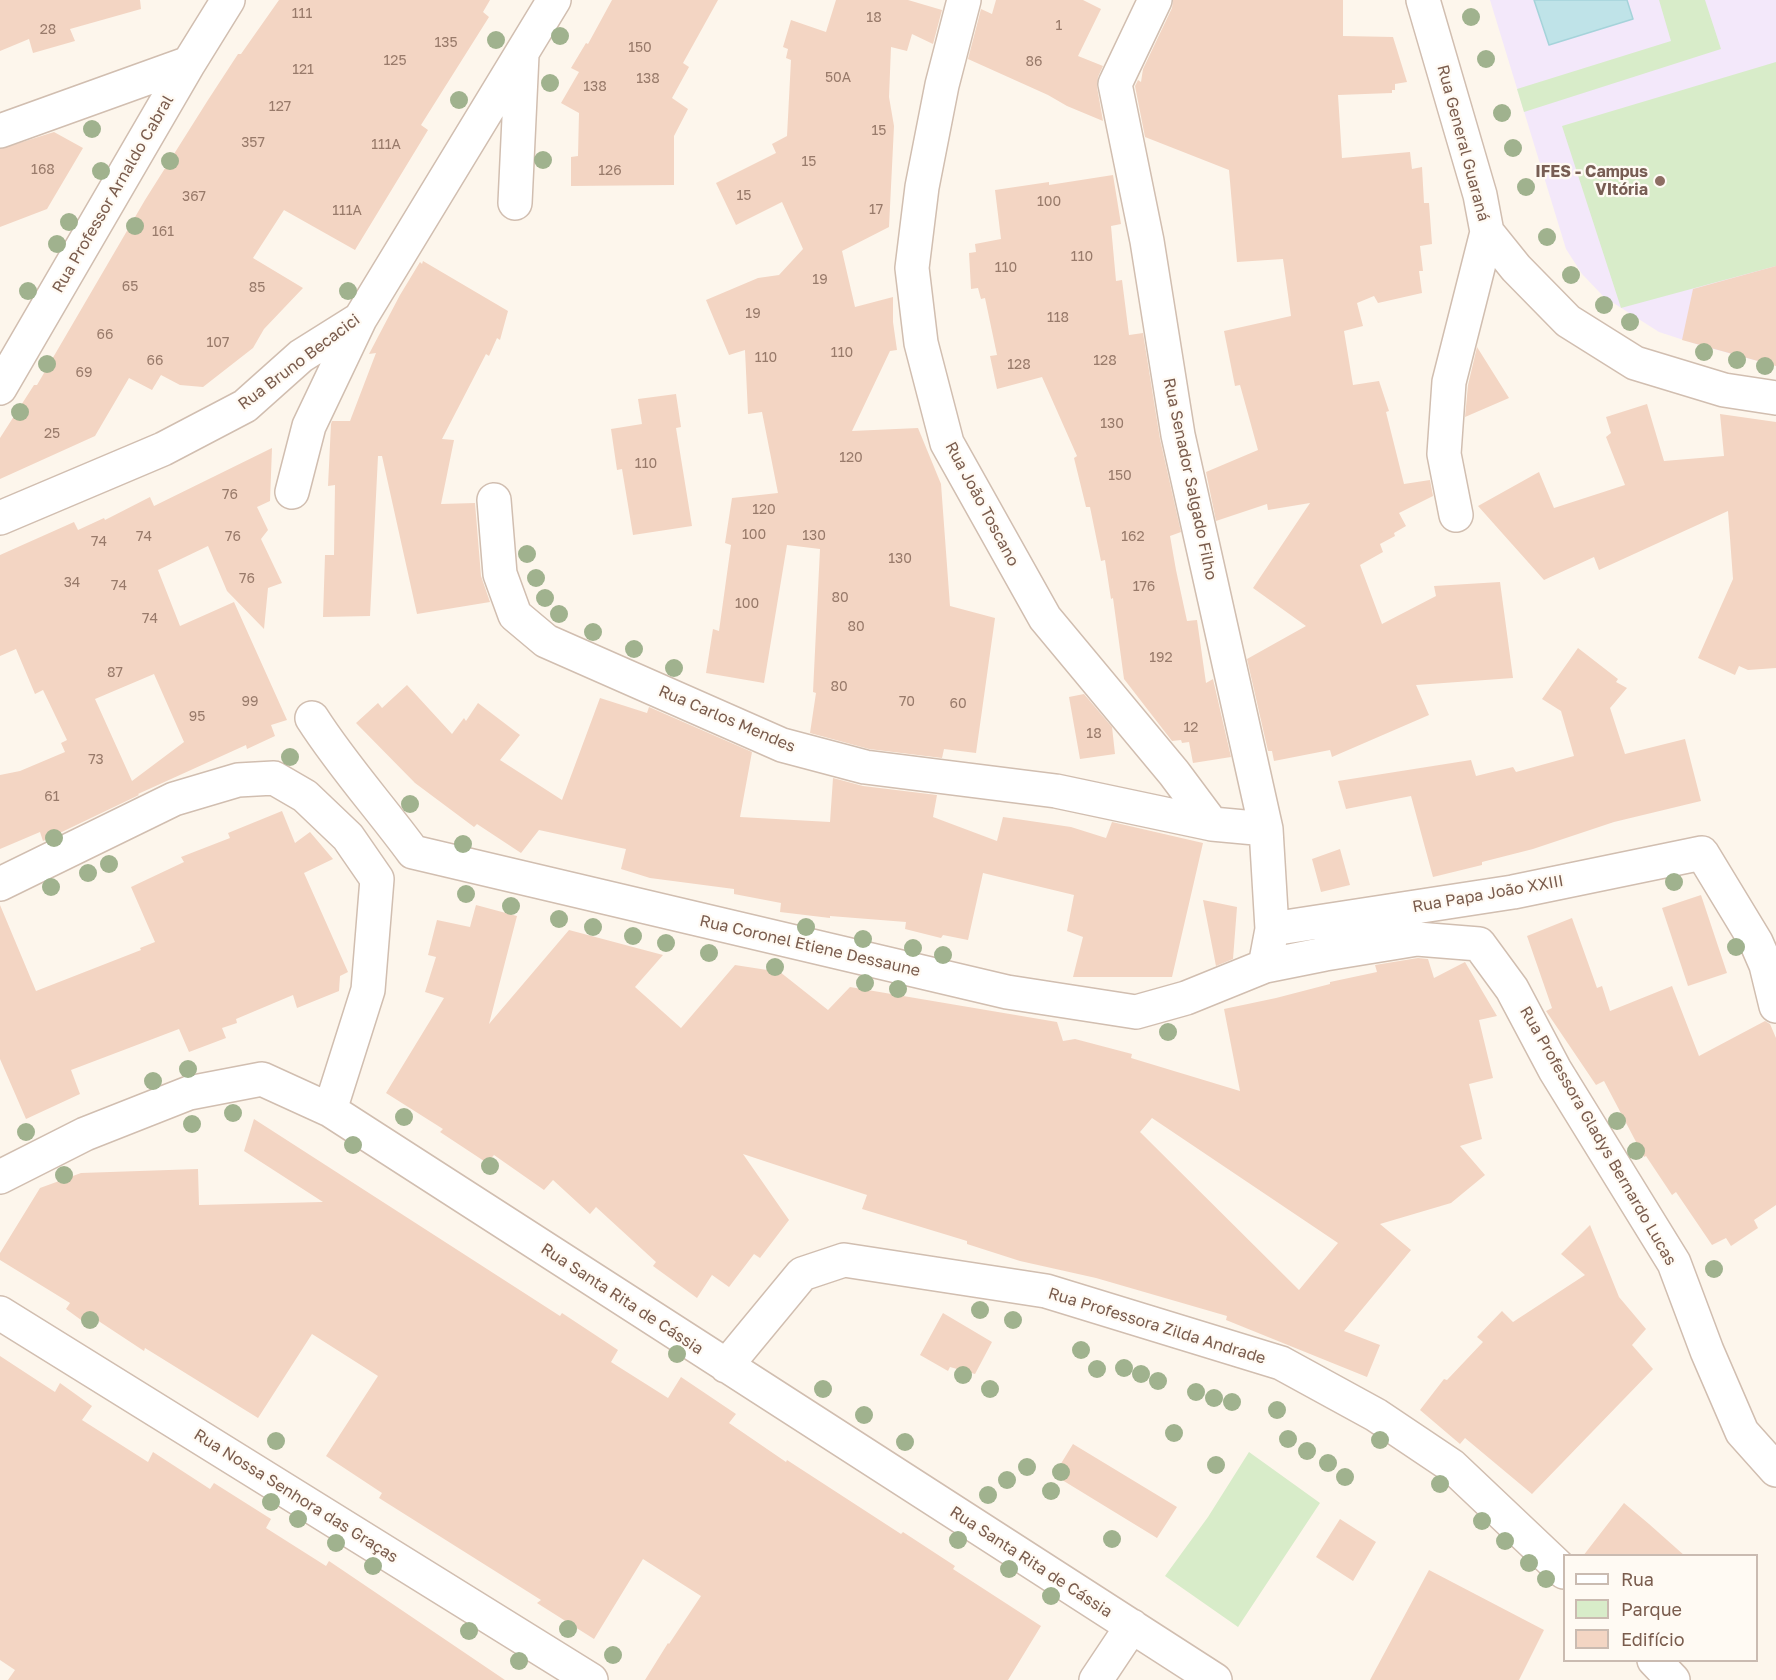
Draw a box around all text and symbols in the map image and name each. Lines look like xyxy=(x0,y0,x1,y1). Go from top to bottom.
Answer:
house number: 111 xyxy=(292,6,312,22)
house number: 18 xyxy=(866,10,882,26)
house number: 1 xyxy=(1056,18,1062,34)
house number: 28 xyxy=(40,22,56,38)
house number: 135 xyxy=(434,35,458,51)
house number: 150 xyxy=(628,40,652,56)
house number: 125 xyxy=(383,53,407,69)
house number: 86 xyxy=(1025,54,1043,70)
house number: 121 xyxy=(292,62,314,78)
street label: Rua General Guaraná xyxy=(1433,63,1493,223)
house number: 50A xyxy=(825,70,851,86)
house number: 138 xyxy=(636,71,660,87)
house number: 138 xyxy=(583,79,607,95)
street label: Rua Professor Arnaldo Cabral xyxy=(48,92,178,296)
house number: 127 xyxy=(269,99,291,115)
house number: 15 xyxy=(872,123,886,139)
house number: 357 xyxy=(241,135,265,151)
house number: 111A xyxy=(371,137,401,153)
house number: 15 xyxy=(802,154,816,170)
house number: 168 xyxy=(31,162,55,178)
place label: IFES - Campus VItória xyxy=(1535,162,1648,200)
house number: 126 xyxy=(598,163,622,179)
marker: IFES - Campus VItória xyxy=(1653,174,1667,188)
house number: 15 xyxy=(737,188,751,204)
house number: 367 xyxy=(182,189,206,205)
house number: 100 xyxy=(1037,194,1061,210)
house number: 17 xyxy=(869,202,883,218)
house number: 111A xyxy=(332,203,362,219)
house number: 161 xyxy=(152,224,174,240)
house number: 110 xyxy=(1071,249,1093,265)
house number: 110 xyxy=(995,260,1017,276)
house number: 19 xyxy=(812,272,828,288)
house number: 65 xyxy=(122,279,138,295)
house number: 85 xyxy=(249,280,265,296)
house number: 19 xyxy=(745,306,761,322)
street label: Rua Bruno Becacici xyxy=(234,310,364,414)
house number: 118 xyxy=(1047,310,1069,326)
house number: 66 xyxy=(97,327,113,343)
house number: 107 xyxy=(207,335,229,351)
house number: 110 xyxy=(831,345,853,361)
house number: 110 xyxy=(755,350,777,366)
house number: 66 xyxy=(147,353,163,369)
house number: 128 xyxy=(1093,353,1117,369)
house number: 128 xyxy=(1007,357,1031,373)
house number: 69 xyxy=(76,365,92,381)
street label: Rua Senador Salgado Filho xyxy=(1159,376,1221,582)
house number: 130 xyxy=(1100,416,1124,432)
house number: 25 xyxy=(44,426,60,442)
street label: Rua João Toscano xyxy=(941,438,1023,570)
house number: 120 xyxy=(839,450,863,466)
house number: 110 xyxy=(635,456,657,472)
house number: 150 xyxy=(1108,468,1132,484)
house number: 76 xyxy=(222,487,238,503)
house number: 120 xyxy=(752,502,776,518)
house number: 100 xyxy=(742,527,766,543)
house number: 130 xyxy=(802,528,826,544)
house number: 74 xyxy=(136,529,152,545)
house number: 76 xyxy=(225,529,241,545)
house number: 162 xyxy=(1121,529,1145,545)
house number: 74 xyxy=(91,534,107,550)
house number: 130 xyxy=(888,551,912,567)
house number: 76 xyxy=(239,571,255,587)
house number: 34 xyxy=(64,575,80,591)
house number: 74 xyxy=(111,578,127,594)
house number: 176 xyxy=(1133,579,1155,595)
house number: 80 xyxy=(831,590,849,606)
house number: 100 xyxy=(735,596,759,612)
house number: 74 xyxy=(142,611,158,627)
house number: 80 xyxy=(847,619,865,635)
house number: 192 xyxy=(1149,650,1173,666)
house number: 87 xyxy=(107,665,123,681)
house number: 80 xyxy=(830,679,848,695)
street label: Rua Carlos Mendes xyxy=(656,681,798,757)
house number: 99 xyxy=(242,694,258,710)
house number: 70 xyxy=(899,694,915,710)
house number: 60 xyxy=(949,696,967,712)
house number: 95 xyxy=(189,709,205,725)
house number: 12 xyxy=(1184,720,1198,736)
house number: 18 xyxy=(1086,726,1102,742)
house number: 73 xyxy=(88,752,104,768)
house number: 61 xyxy=(44,789,60,805)
street label: Rua Papa João XXIII xyxy=(1411,871,1565,917)
street label: Rua Coronel Etiene Dessaune xyxy=(698,911,922,981)
street label: Rua Professora Gladys Bernardo Lucas xyxy=(1516,1003,1680,1269)
street label: Rua Santa Rita de Cássia xyxy=(537,1239,707,1359)
street label: Rua Professora Zilda Andrade xyxy=(1046,1284,1268,1368)
street label: Rua Nossa Senhora das Graças xyxy=(190,1425,402,1567)
street label: Rua Santa Rita de Cássia xyxy=(946,1502,1116,1622)
legend xyxy=(1563,1554,1758,1662)
text: Rua xyxy=(1621,1568,1654,1590)
text: Parque xyxy=(1621,1598,1682,1620)
text: Edifício xyxy=(1621,1628,1685,1650)

